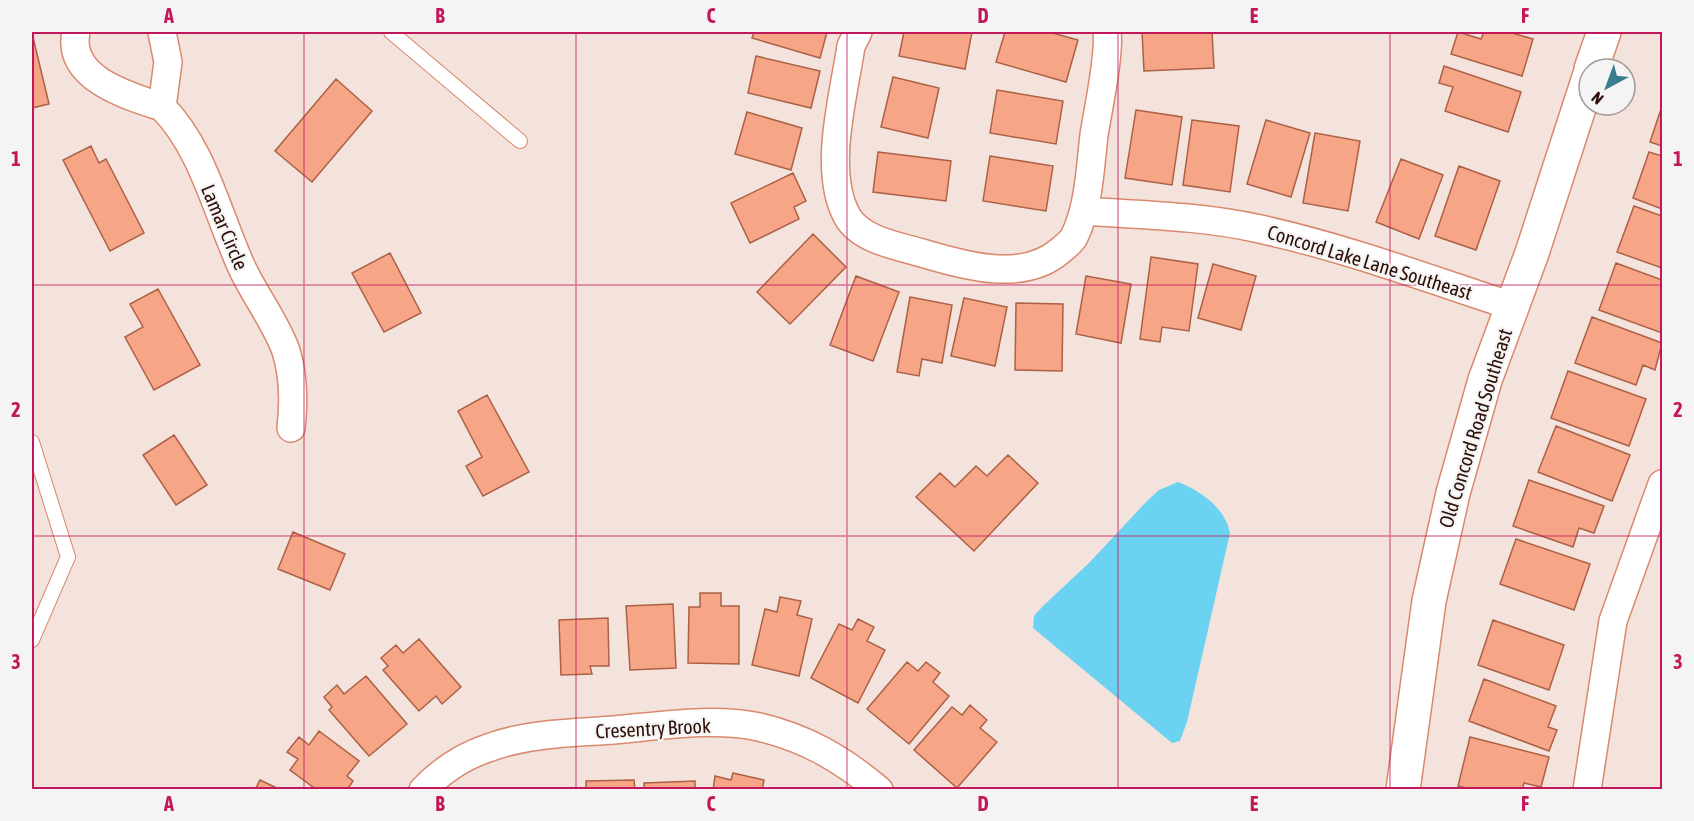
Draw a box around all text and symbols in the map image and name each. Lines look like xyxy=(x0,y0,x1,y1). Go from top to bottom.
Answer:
text: A xyxy=(163,4,174,27)
text: B xyxy=(435,4,445,27)
text: C xyxy=(707,4,716,27)
text: D xyxy=(977,4,989,27)
text: E xyxy=(1250,4,1259,27)
text: F xyxy=(1521,4,1529,27)
north arrow xyxy=(1577,57,1637,117)
text: N xyxy=(1588,88,1607,108)
text: 1 xyxy=(11,147,21,170)
text: 1 xyxy=(1673,147,1683,170)
street label: Lamar Circle xyxy=(197,181,253,273)
street label: Concord Lake Lane Southeast xyxy=(1265,220,1475,304)
street label: Old Concord Road Southeast xyxy=(1434,325,1516,530)
text: 2 xyxy=(11,398,21,421)
text: 2 xyxy=(1673,398,1683,421)
text: 3 xyxy=(11,650,21,673)
text: 3 xyxy=(1673,650,1683,673)
street label: Cresentry Brook xyxy=(595,713,711,743)
text: A xyxy=(163,792,174,815)
text: B xyxy=(435,792,445,815)
text: C xyxy=(707,792,716,815)
text: D xyxy=(977,792,989,815)
text: E xyxy=(1250,792,1259,815)
text: F xyxy=(1521,792,1529,815)

